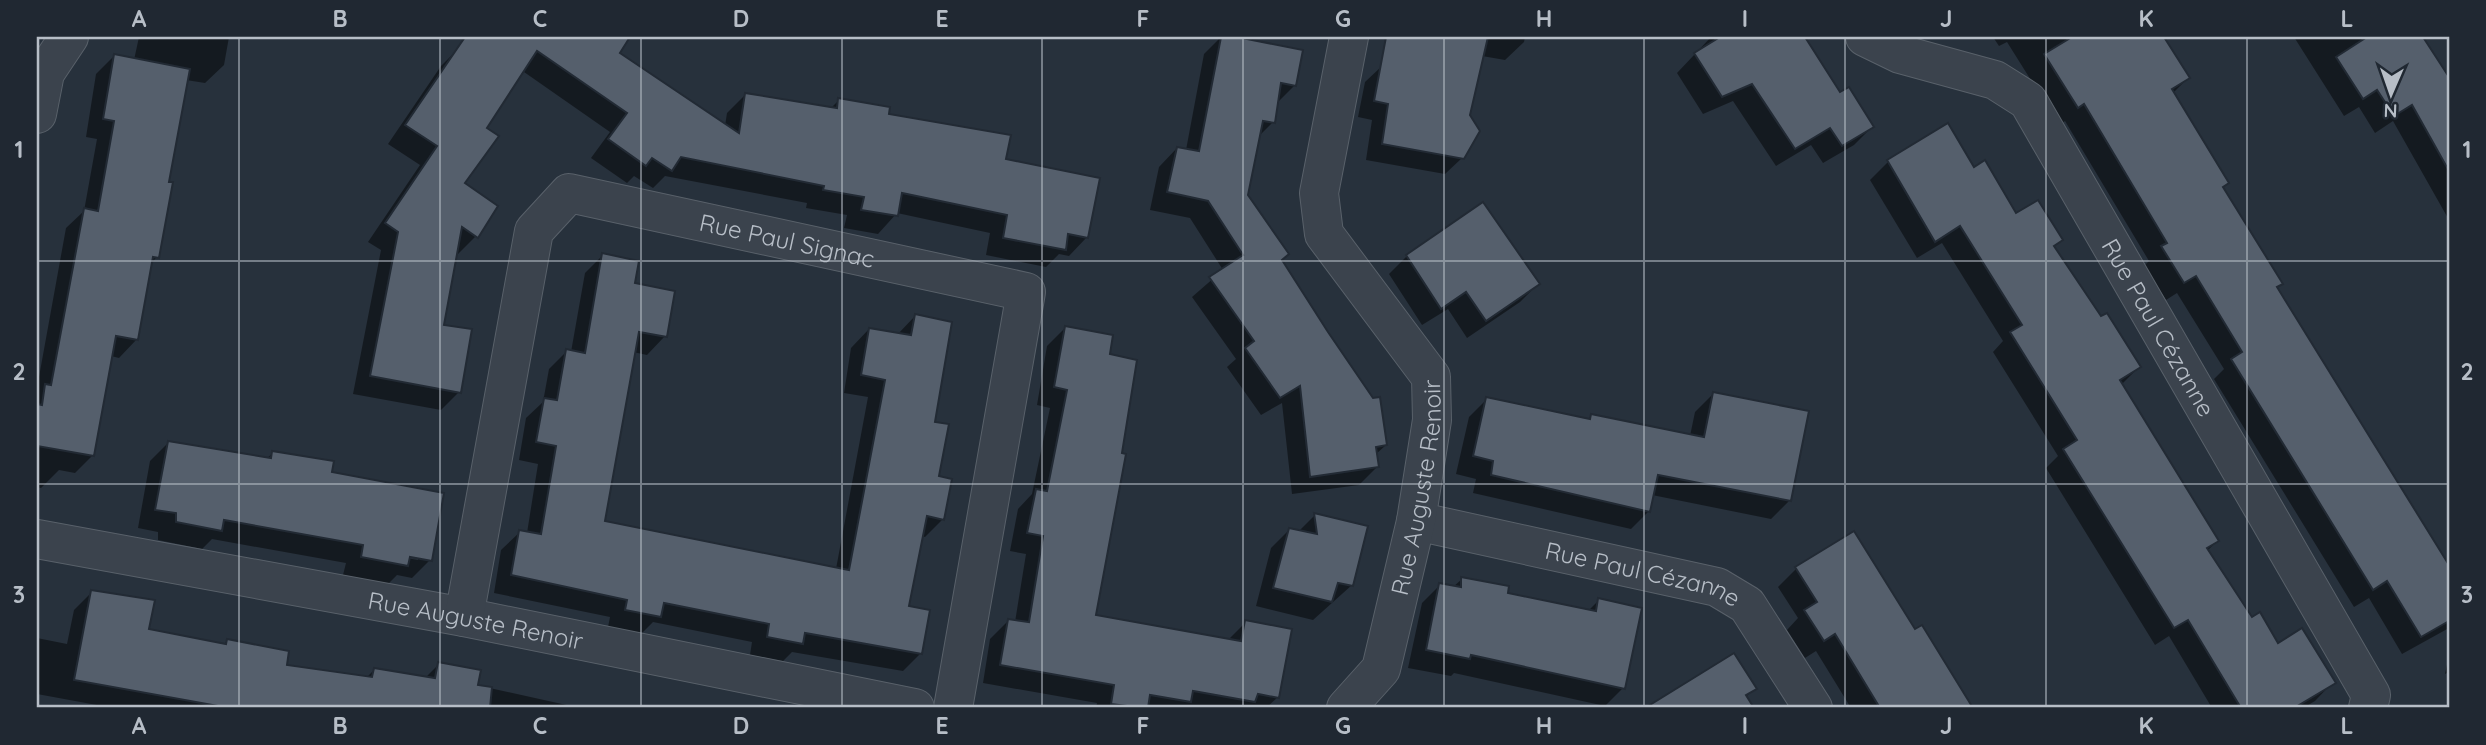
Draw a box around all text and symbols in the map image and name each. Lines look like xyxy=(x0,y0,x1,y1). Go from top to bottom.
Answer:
text: A xyxy=(132,4,147,33)
text: B xyxy=(332,4,348,33)
text: C xyxy=(533,4,547,33)
text: D xyxy=(733,4,749,33)
text: E xyxy=(935,4,949,33)
text: F xyxy=(1137,4,1149,33)
text: G xyxy=(1335,4,1351,33)
text: H xyxy=(1536,4,1552,33)
text: I xyxy=(1742,4,1748,33)
text: J xyxy=(1940,4,1952,33)
text: K xyxy=(2138,4,2154,33)
text: L xyxy=(2341,4,2353,33)
north arrow xyxy=(2356,60,2426,130)
text: N xyxy=(2383,99,2398,123)
text: 1 xyxy=(15,135,23,164)
text: 1 xyxy=(2463,135,2471,164)
street label: Rue Paul Signac xyxy=(697,207,877,274)
street label: Rue Paul Cézanne xyxy=(2096,233,2222,422)
text: 2 xyxy=(12,357,26,386)
text: 2 xyxy=(2460,357,2474,386)
street label: Rue Auguste Renoir xyxy=(1384,379,1447,598)
street label: Rue Paul Cézanne xyxy=(1542,535,1746,613)
text: 3 xyxy=(13,580,25,609)
text: 3 xyxy=(2461,580,2473,609)
street label: Rue Auguste Renoir xyxy=(366,585,586,656)
text: A xyxy=(132,711,147,740)
text: B xyxy=(332,711,348,740)
text: C xyxy=(533,711,547,740)
text: D xyxy=(733,711,749,740)
text: E xyxy=(935,711,949,740)
text: F xyxy=(1137,711,1149,740)
text: G xyxy=(1335,711,1351,740)
text: H xyxy=(1536,711,1552,740)
text: I xyxy=(1742,711,1748,740)
text: J xyxy=(1940,711,1952,740)
text: K xyxy=(2138,711,2154,740)
text: L xyxy=(2341,711,2353,740)

